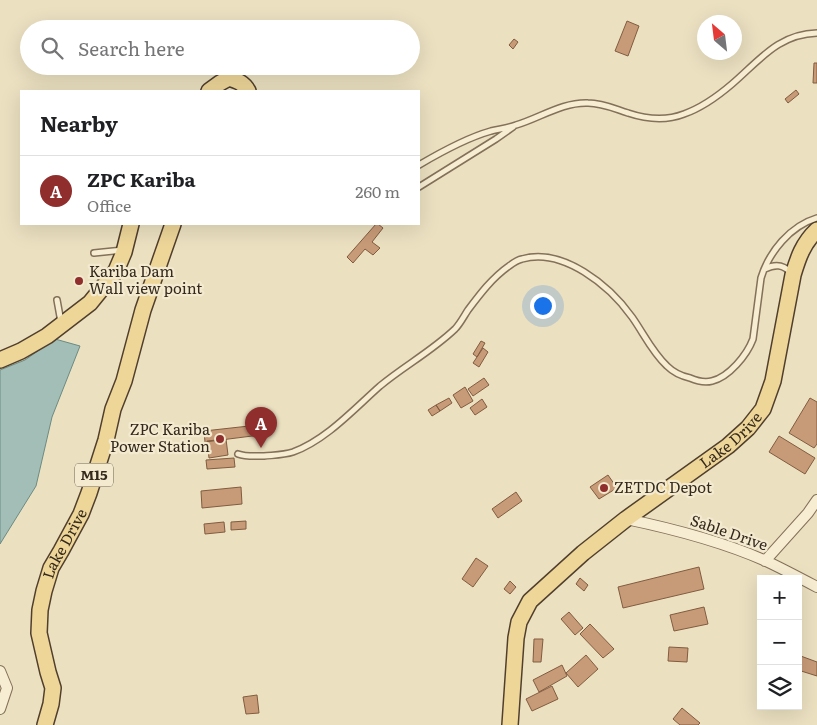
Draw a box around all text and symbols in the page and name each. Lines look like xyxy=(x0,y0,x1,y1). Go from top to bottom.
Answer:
north arrow xyxy=(697,15,742,60)
search box xyxy=(20,20,420,75)
icon: search xyxy=(38,34,66,62)
text: Search here xyxy=(78,34,185,62)
text: Nearby xyxy=(40,107,118,138)
text: ZPC Kariba xyxy=(87,165,196,193)
text: A xyxy=(50,179,62,203)
text: 260 m xyxy=(355,179,400,203)
text: Office xyxy=(87,193,131,217)
place label: Kariba Dam Wall view point xyxy=(89,259,202,299)
marker: Kariba Dam Wall view point xyxy=(73,275,85,287)
your location xyxy=(530,293,556,319)
street label: Lake Drive xyxy=(694,406,767,473)
pin: A xyxy=(245,407,277,448)
place label: ZPC Kariba Power Station xyxy=(110,417,211,457)
marker: ZPC Kariba Power Station xyxy=(214,433,226,445)
road number: M15 xyxy=(75,464,113,486)
place label: ZETDC Depot xyxy=(614,475,712,498)
marker: ZETDC Depot xyxy=(598,482,610,494)
street label: Lake Drive xyxy=(35,505,92,581)
street label: Sable Drive xyxy=(688,508,771,556)
map controls xyxy=(757,575,802,710)
button: + xyxy=(757,575,802,620)
button: − xyxy=(757,620,802,665)
button: layers xyxy=(757,665,802,710)

